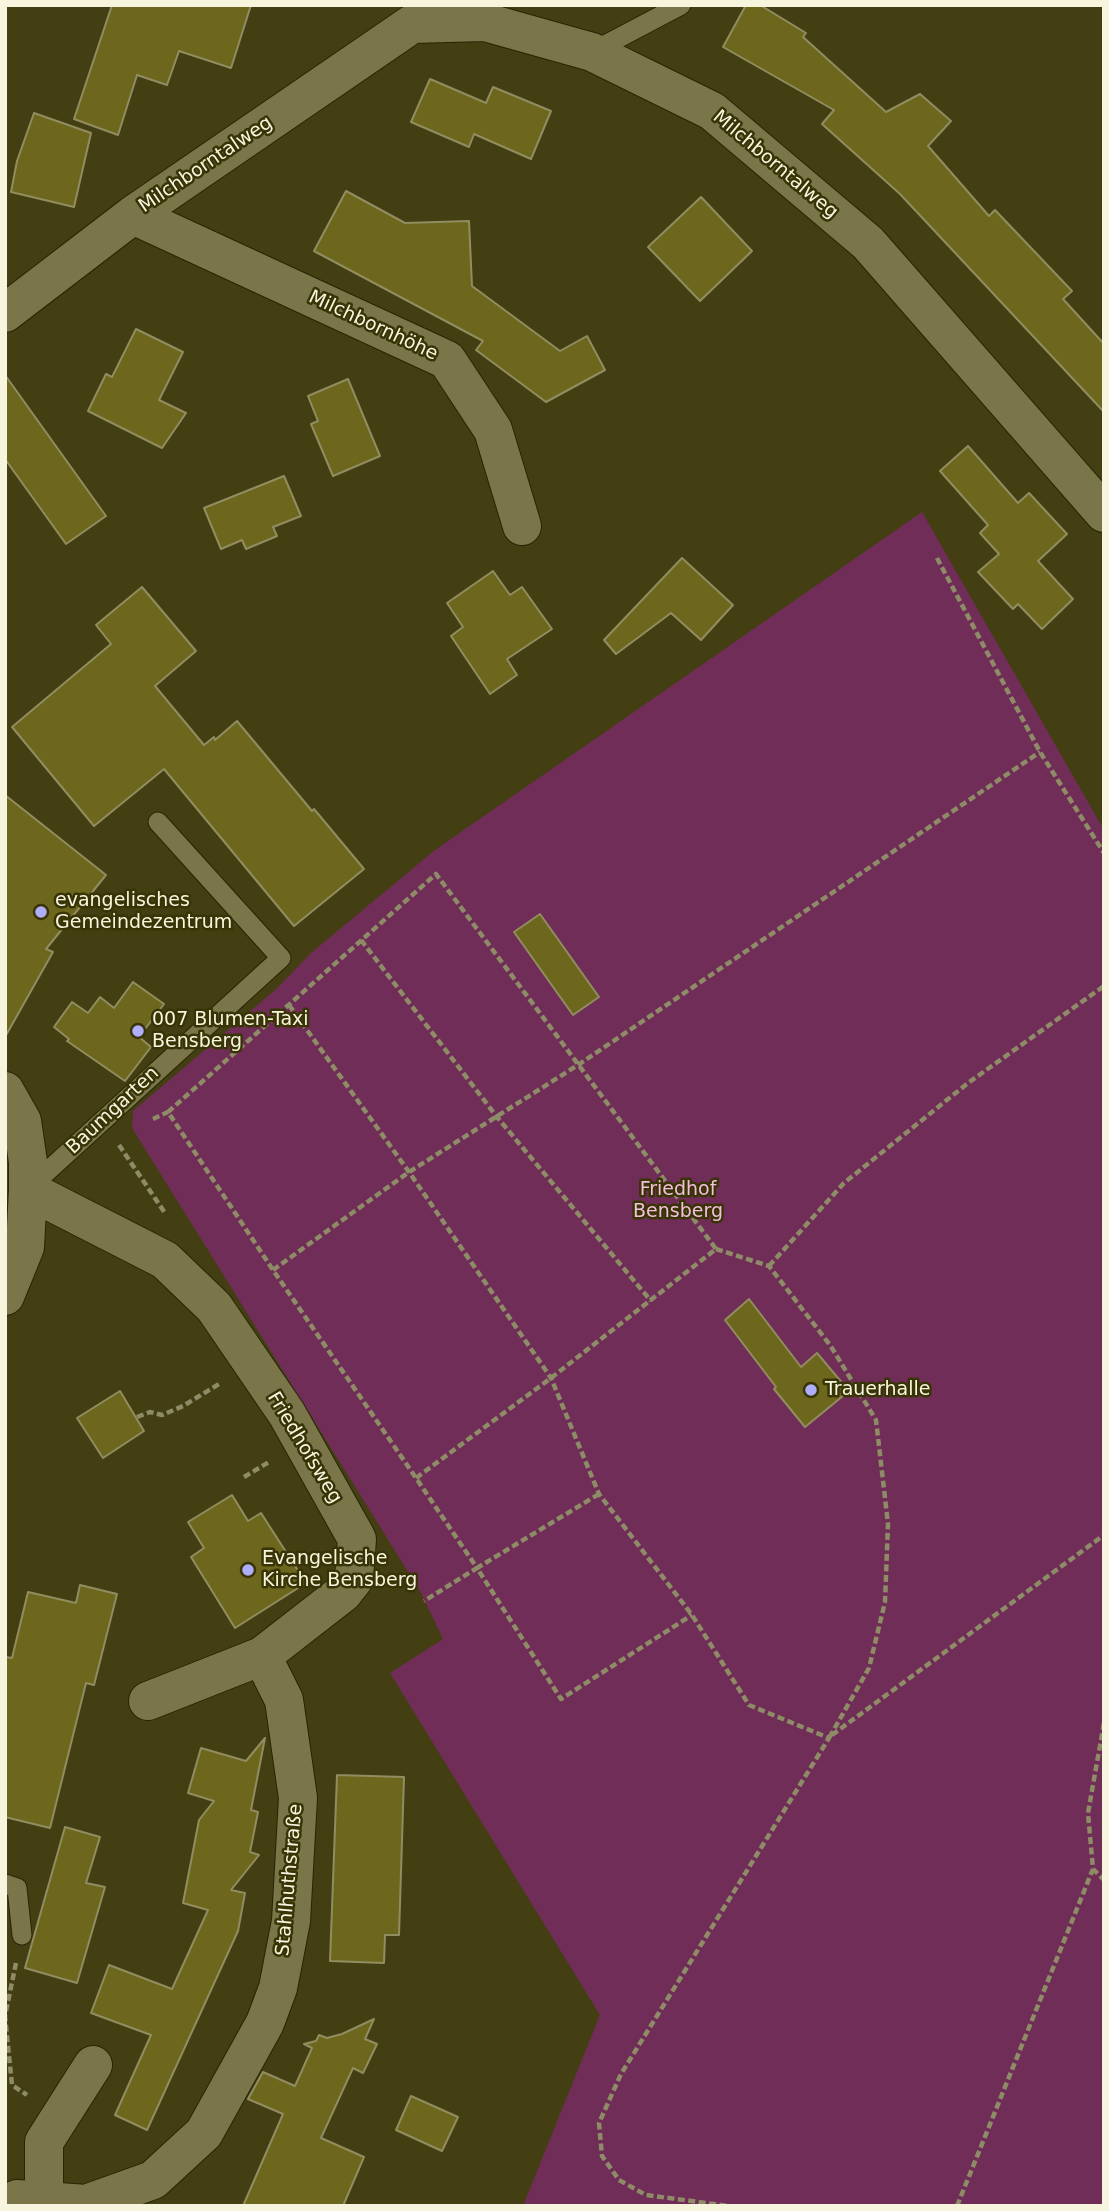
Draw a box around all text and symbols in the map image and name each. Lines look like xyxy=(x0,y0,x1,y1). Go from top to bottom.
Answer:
street label: Milchborntalweg xyxy=(708,106,842,224)
street label: Milchborntalweg xyxy=(135,112,277,218)
street label: Milchbornhöhe xyxy=(305,286,441,366)
place label: evangelisches Gemeindezentrum xyxy=(55,890,232,934)
marker: evangelisches Gemeindezentrum xyxy=(33,904,49,920)
place label: 007 Blumen-Taxi Bensberg xyxy=(152,1009,309,1053)
marker: 007 Blumen-Taxi Bensberg xyxy=(130,1023,146,1039)
street label: Baumgarten xyxy=(62,1062,164,1160)
park label: Friedhof Bensberg xyxy=(633,1179,723,1223)
place label: Trauerhalle xyxy=(825,1379,930,1401)
marker: Trauerhalle xyxy=(803,1382,819,1398)
street label: Friedhofsweg xyxy=(262,1388,346,1508)
place label: Evangelische Kirche Bensberg xyxy=(262,1548,417,1592)
marker: Evangelische Kirche Bensberg xyxy=(240,1562,256,1578)
street label: Stahlhuthstraße xyxy=(272,1803,308,1957)

